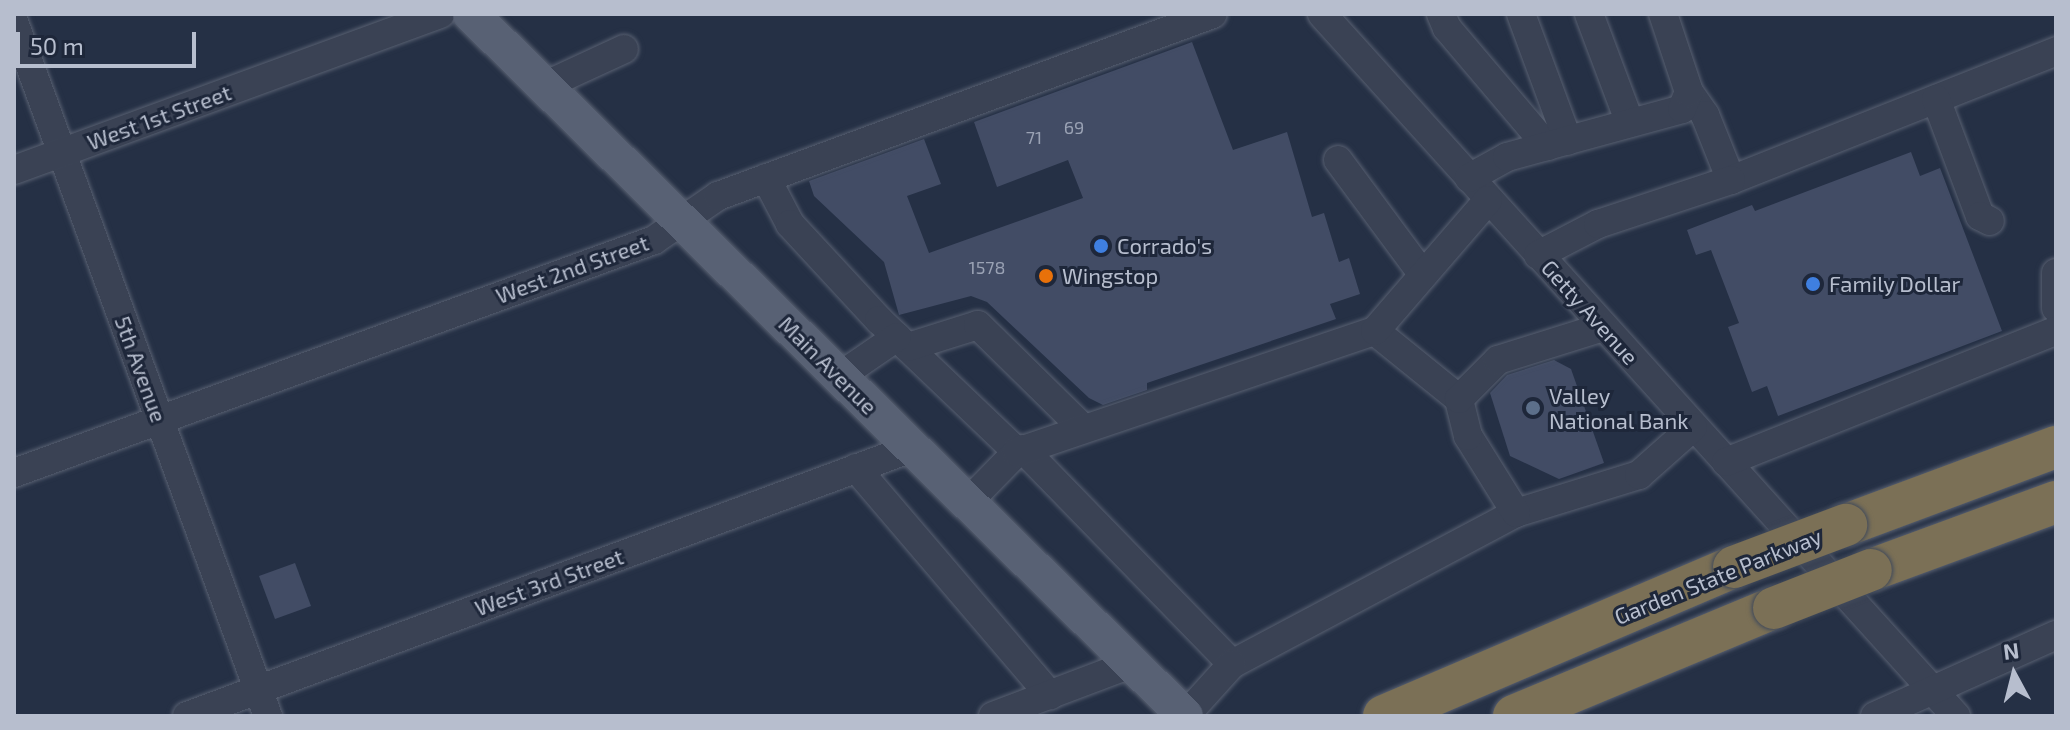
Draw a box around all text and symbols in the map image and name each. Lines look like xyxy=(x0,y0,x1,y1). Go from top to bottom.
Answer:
scale bar xyxy=(20,16,200,66)
text: 50 m xyxy=(30,31,84,60)
street label: West 1st Street xyxy=(83,79,235,155)
house number: 69 xyxy=(1064,116,1084,138)
house number: 71 xyxy=(1026,126,1042,148)
street label: West 2nd Street xyxy=(492,229,652,309)
place label: Corrado's xyxy=(1117,233,1212,259)
marker: Corrado's xyxy=(1092,237,1110,255)
street label: Getty Avenue xyxy=(1536,254,1644,370)
house number: 1578 xyxy=(969,256,1005,278)
place label: Wingstop xyxy=(1062,263,1158,289)
marker: Wingstop xyxy=(1037,267,1055,285)
place label: Family Dollar xyxy=(1829,271,1961,297)
marker: Family Dollar xyxy=(1804,275,1822,293)
street label: Main Avenue xyxy=(773,310,883,420)
street label: 5th Avenue xyxy=(110,312,172,426)
place label: Valley National Bank xyxy=(1549,382,1689,434)
marker: Valley National Bank xyxy=(1524,399,1542,417)
street label: Garden State Parkway xyxy=(1611,522,1825,630)
street label: West 3rd Street xyxy=(471,543,627,621)
north arrow xyxy=(1974,634,2054,714)
text: N xyxy=(2002,636,2021,664)

